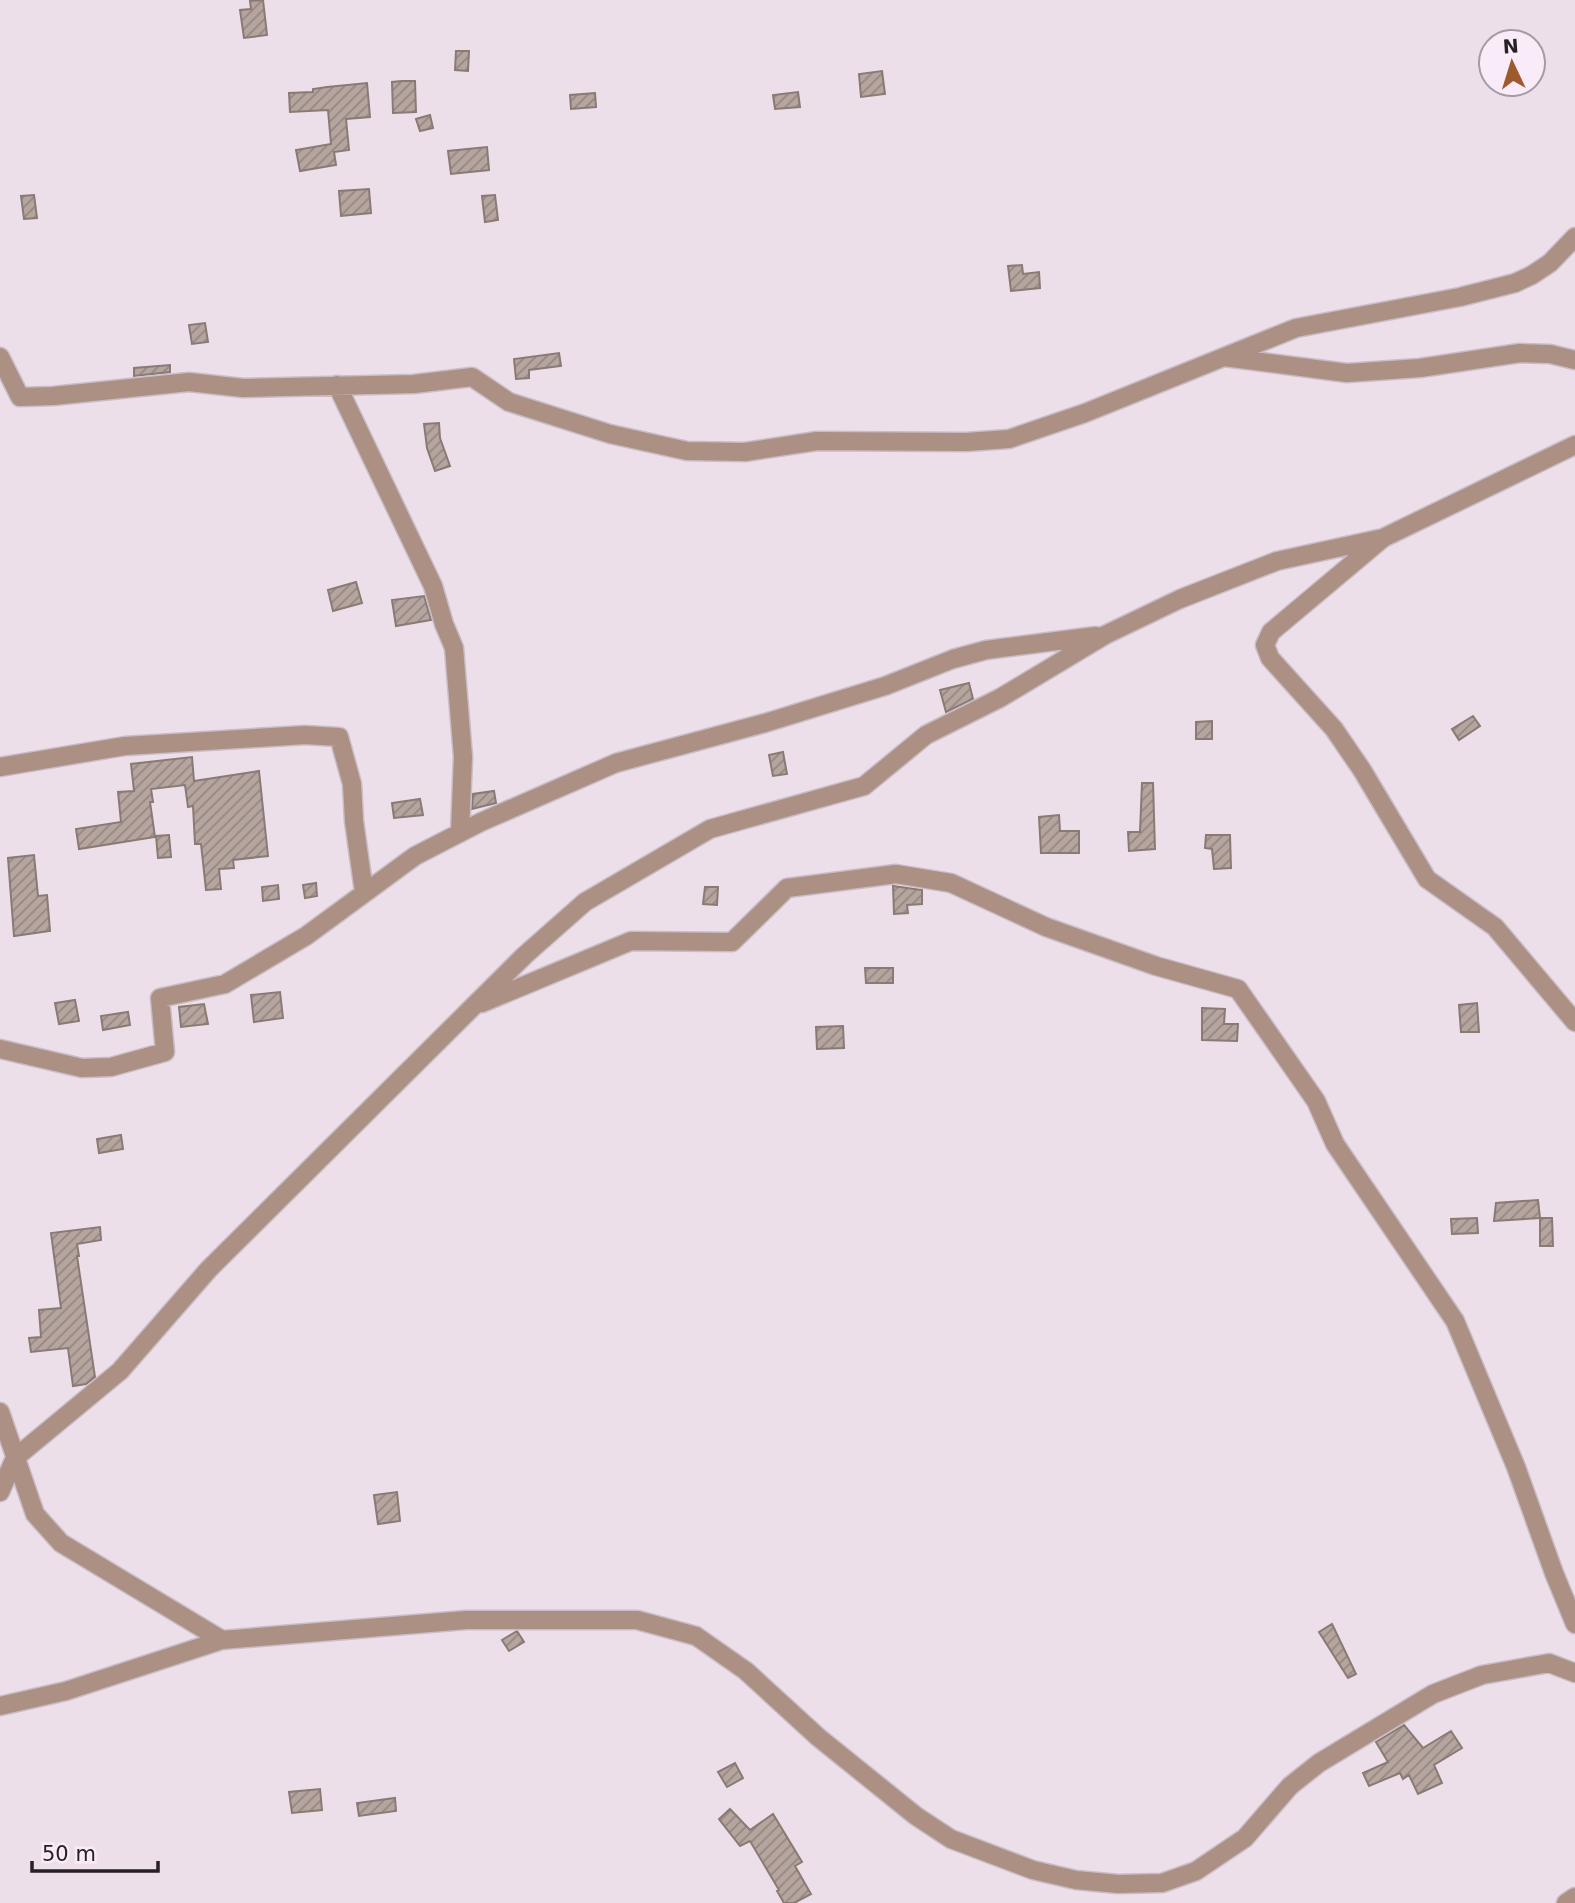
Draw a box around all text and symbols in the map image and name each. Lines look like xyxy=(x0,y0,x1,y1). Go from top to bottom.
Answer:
north arrow xyxy=(1477,28,1547,98)
text: N xyxy=(1502,35,1520,58)
scale bar xyxy=(32,1829,158,1873)
text: 50 m xyxy=(42,1842,96,1866)

